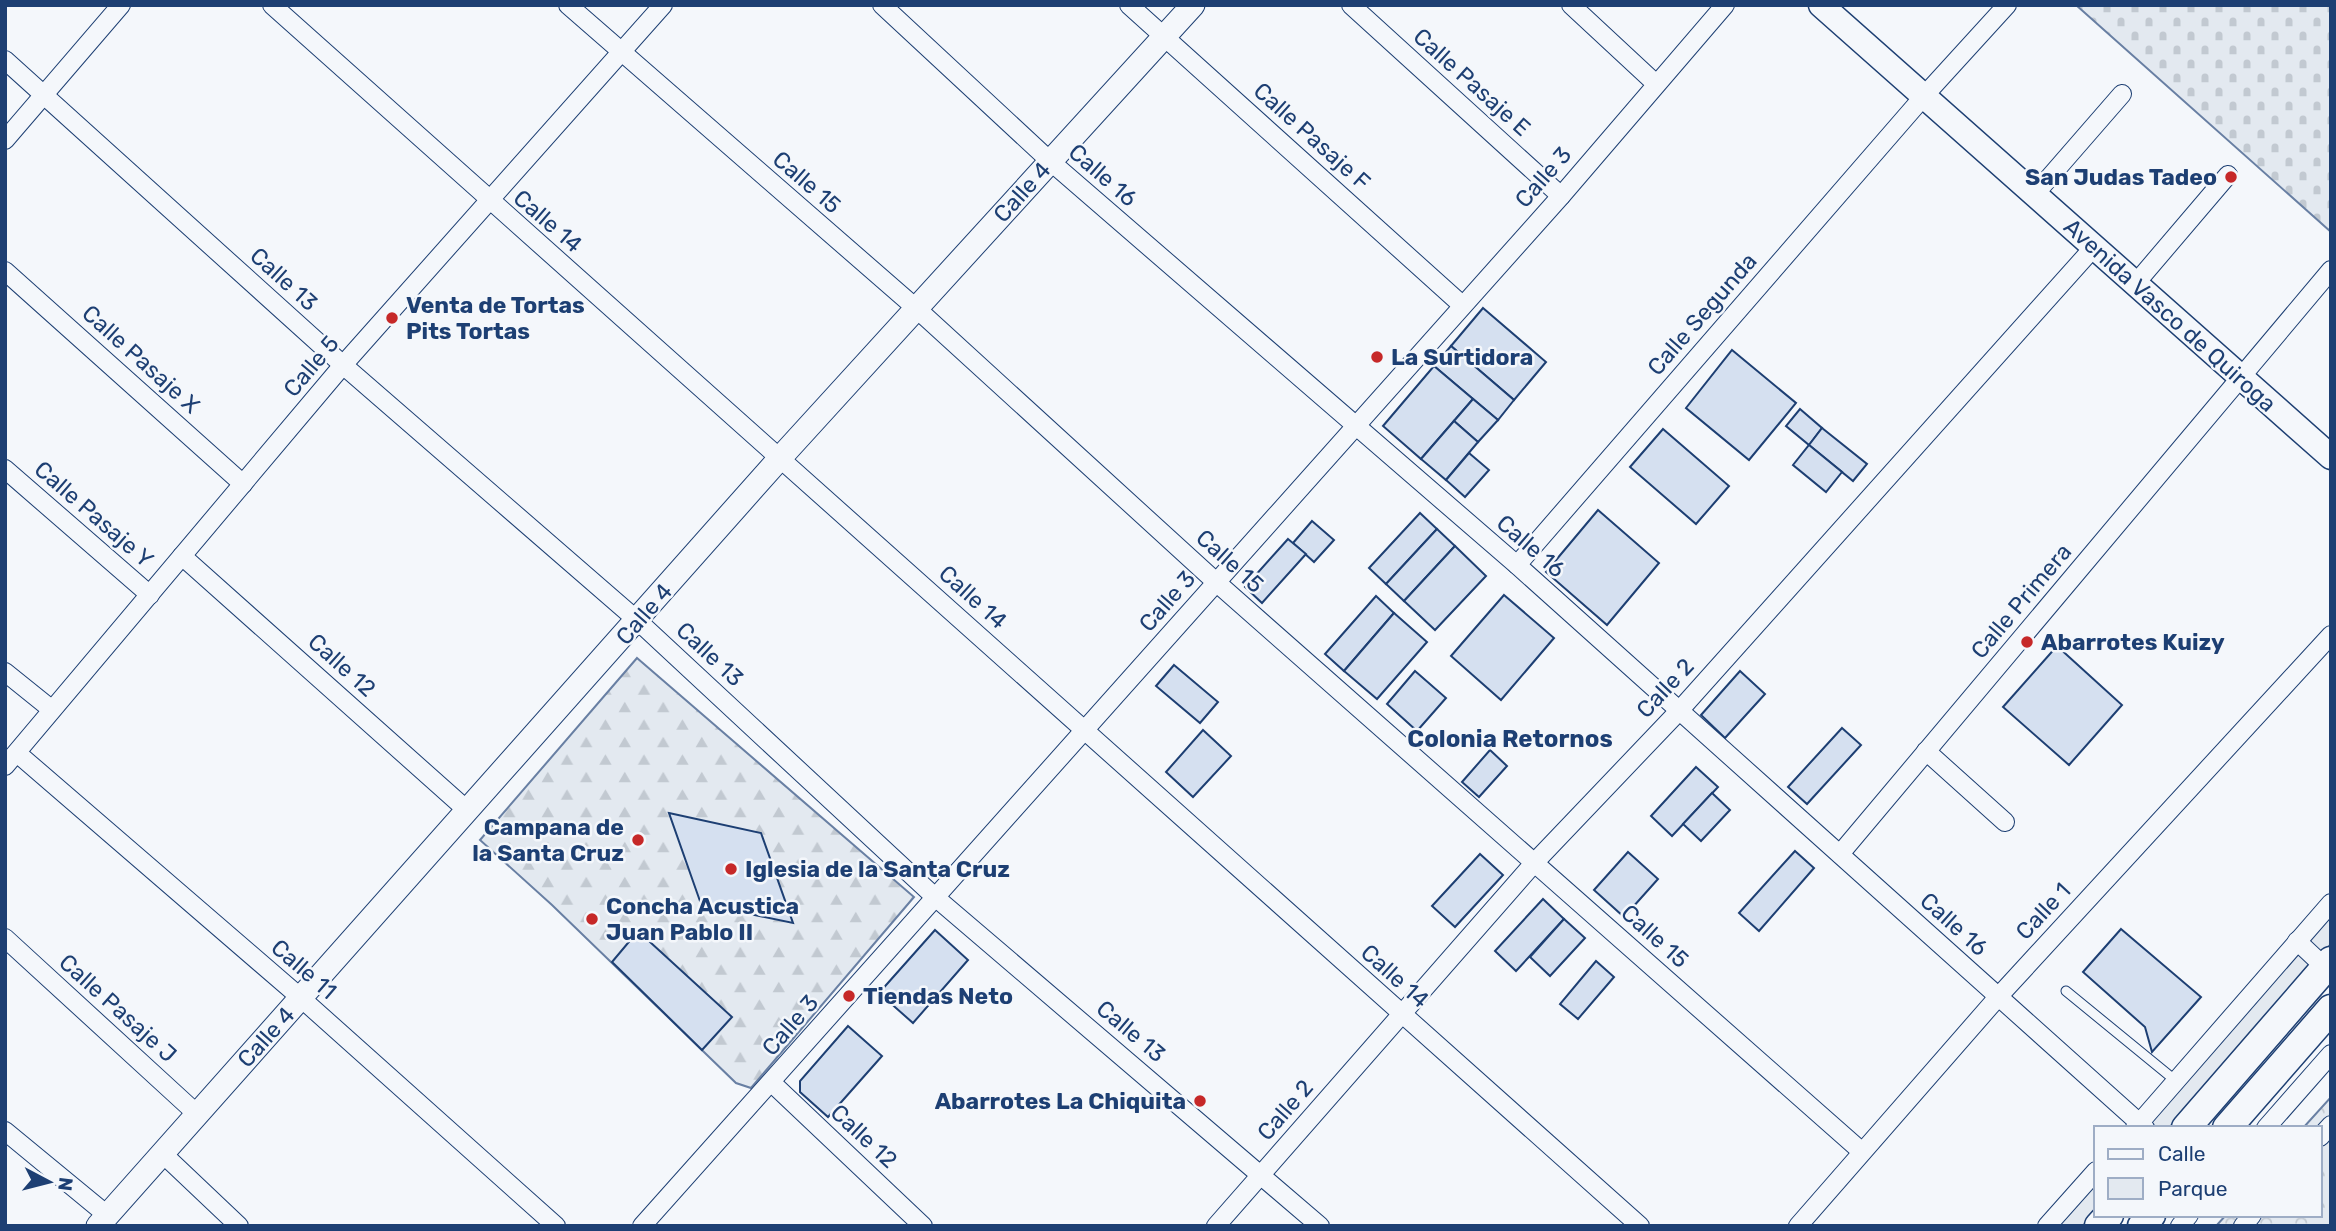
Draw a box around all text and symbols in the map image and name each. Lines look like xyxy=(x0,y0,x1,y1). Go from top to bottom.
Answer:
street label: Calle Pasaje E xyxy=(1408,22,1536,142)
street label: Calle Pasaje F xyxy=(1248,76,1376,196)
street label: Calle 16 xyxy=(1063,138,1143,212)
street label: Calle 3 xyxy=(1509,141,1577,213)
street label: Calle 15 xyxy=(767,145,847,219)
street label: Calle 4 xyxy=(988,156,1056,228)
place label: San Judas Tadeo xyxy=(2025,163,2217,191)
marker: San Judas Tadeo xyxy=(2223,169,2239,185)
street label: Calle 14 xyxy=(508,184,588,258)
street label: Avenida Vasco de Quiroga xyxy=(2058,212,2282,418)
street label: Calle 13 xyxy=(244,241,324,317)
street label: Calle Segunda xyxy=(1641,247,1763,381)
place label: Venta de Tortas Pits Tortas xyxy=(406,291,585,345)
street label: Calle Pasaje X xyxy=(76,299,206,419)
marker: Venta de Tortas Pits Tortas xyxy=(384,310,400,326)
street label: Calle 5 xyxy=(277,330,345,402)
place label: La Surtidora xyxy=(1391,343,1533,371)
marker: La Surtidora xyxy=(1369,349,1385,365)
street label: Calle Pasaje Y xyxy=(29,455,159,573)
street label: Calle 16 xyxy=(1491,509,1571,583)
street label: Calle 15 xyxy=(1190,523,1270,599)
street label: Calle Primera xyxy=(1965,538,2077,664)
street label: Calle 14 xyxy=(933,559,1013,635)
street label: Calle 3 xyxy=(1133,565,1201,637)
street label: Calle 4 xyxy=(610,578,678,650)
street label: Calle 13 xyxy=(671,616,749,692)
street label: Calle 12 xyxy=(303,627,381,703)
place label: Abarrotes Kuizy xyxy=(2041,628,2225,656)
marker: Abarrotes Kuizy xyxy=(2019,634,2035,650)
street label: Calle 2 xyxy=(1630,652,1700,724)
district label: Colonia Retornos xyxy=(1407,725,1613,753)
place label: Campana de la Santa Cruz xyxy=(472,813,624,867)
marker: Campana de la Santa Cruz xyxy=(630,832,646,848)
place label: Iglesia de la Santa Cruz xyxy=(745,855,1010,883)
marker: Iglesia de la Santa Cruz xyxy=(723,861,739,877)
street label: Calle 1 xyxy=(2010,877,2076,945)
street label: Calle 16 xyxy=(1914,886,1994,962)
place label: Concha Acustica Juan Pablo II xyxy=(606,892,799,946)
street label: Calle 15 xyxy=(1615,898,1695,974)
marker: Concha Acustica Juan Pablo II xyxy=(584,911,600,927)
street label: Calle 11 xyxy=(266,933,342,1005)
street label: Calle 14 xyxy=(1355,938,1435,1014)
street label: Calle Pasaje J xyxy=(53,948,183,1068)
place label: Tiendas Neto xyxy=(863,982,1013,1010)
marker: Tiendas Neto xyxy=(841,988,857,1004)
street label: Calle 3 xyxy=(756,989,824,1061)
street label: Calle 13 xyxy=(1091,994,1171,1068)
street label: Calle 4 xyxy=(232,1001,300,1073)
street label: Calle 2 xyxy=(1251,1074,1319,1146)
place label: Abarrotes La Chiquita xyxy=(935,1087,1186,1115)
marker: Abarrotes La Chiquita xyxy=(1192,1093,1208,1109)
street label: Calle 12 xyxy=(825,1098,903,1174)
legend xyxy=(2094,1126,2322,1217)
text: Calle xyxy=(2158,1141,2206,1166)
north arrow xyxy=(14,1147,84,1217)
text: N xyxy=(53,1176,78,1192)
text: Parque xyxy=(2158,1176,2228,1201)

